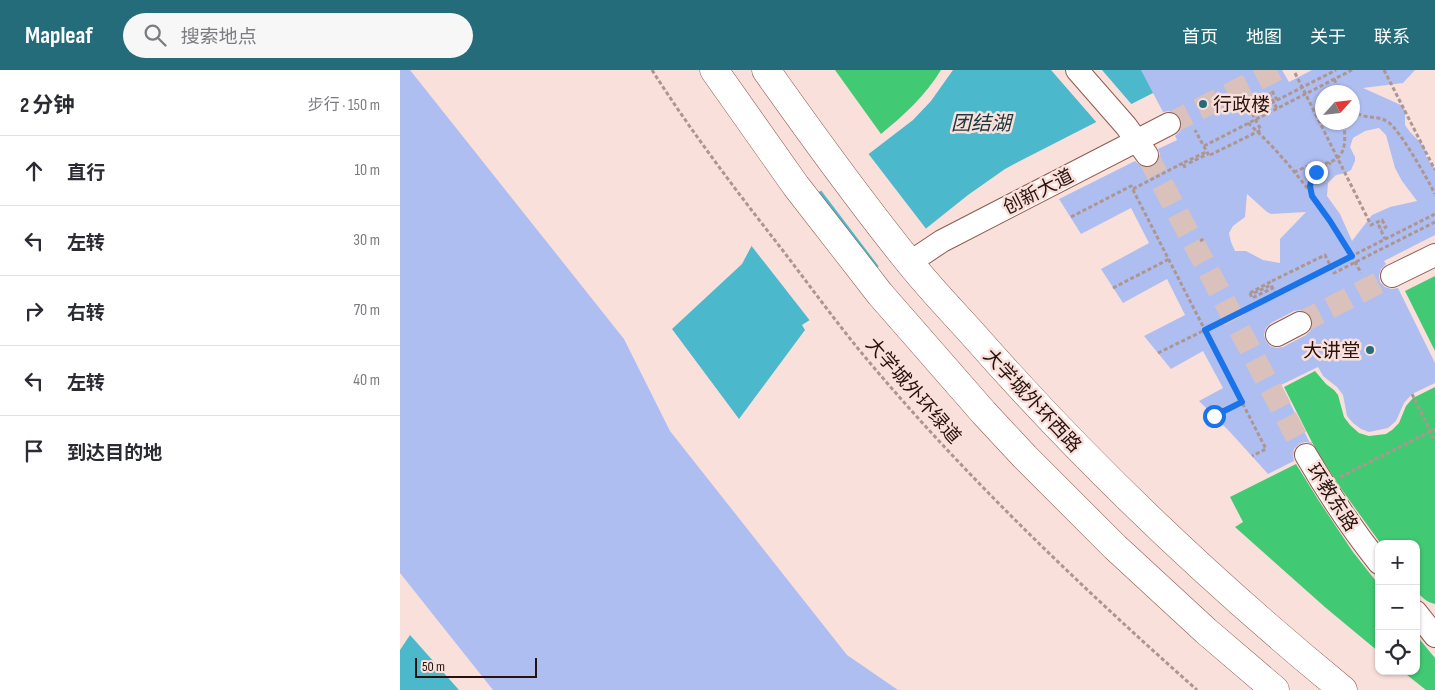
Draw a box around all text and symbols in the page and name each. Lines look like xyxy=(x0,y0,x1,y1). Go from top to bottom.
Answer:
search box xyxy=(123,13,473,58)
text: Mapleaf xyxy=(25,21,93,50)
icon: search xyxy=(141,21,169,49)
text: 搜索地点 xyxy=(181,26,257,49)
text: 首页 xyxy=(1182,27,1218,48)
text: 地图 xyxy=(1246,27,1282,48)
text: 关于 xyxy=(1310,27,1346,48)
text: 联系 xyxy=(1374,27,1410,48)
north arrow xyxy=(1315,85,1360,130)
text: 2 分钟 xyxy=(20,93,74,118)
place label: 行政楼 xyxy=(1213,94,1270,117)
text: 步行 · 150 m xyxy=(308,96,380,115)
marker: 行政楼 xyxy=(1197,98,1209,110)
water label: 团结湖 xyxy=(951,112,1014,136)
icon: ahead xyxy=(20,157,48,185)
text: 10 m xyxy=(354,161,380,180)
route end xyxy=(1305,161,1328,184)
text: 直行 xyxy=(67,162,105,185)
street label: 创新大道 xyxy=(1000,165,1078,220)
icon: left xyxy=(20,227,48,255)
text: 30 m xyxy=(353,231,380,250)
text: 左转 xyxy=(67,232,105,255)
icon: right xyxy=(20,297,48,325)
text: 70 m xyxy=(354,301,380,320)
text: 右转 xyxy=(67,302,105,325)
street label: 大学城外环绿道 xyxy=(861,333,965,449)
place label: 大讲堂 xyxy=(1303,340,1360,363)
marker: 大讲堂 xyxy=(1364,344,1376,356)
street label: 大学城外环西路 xyxy=(978,345,1086,458)
icon: left xyxy=(20,367,48,395)
text: 40 m xyxy=(353,371,380,390)
text: 左转 xyxy=(67,372,105,395)
route start xyxy=(1203,405,1226,428)
icon: arrive xyxy=(20,437,48,465)
text: 到达目的地 xyxy=(67,442,162,465)
street label: 环教东路 xyxy=(1301,460,1362,536)
map controls xyxy=(1375,540,1420,675)
button: + xyxy=(1375,540,1420,585)
button: − xyxy=(1375,585,1420,630)
button: locate xyxy=(1375,630,1420,675)
scale bar xyxy=(415,655,538,678)
text: 50 m xyxy=(422,658,445,675)

